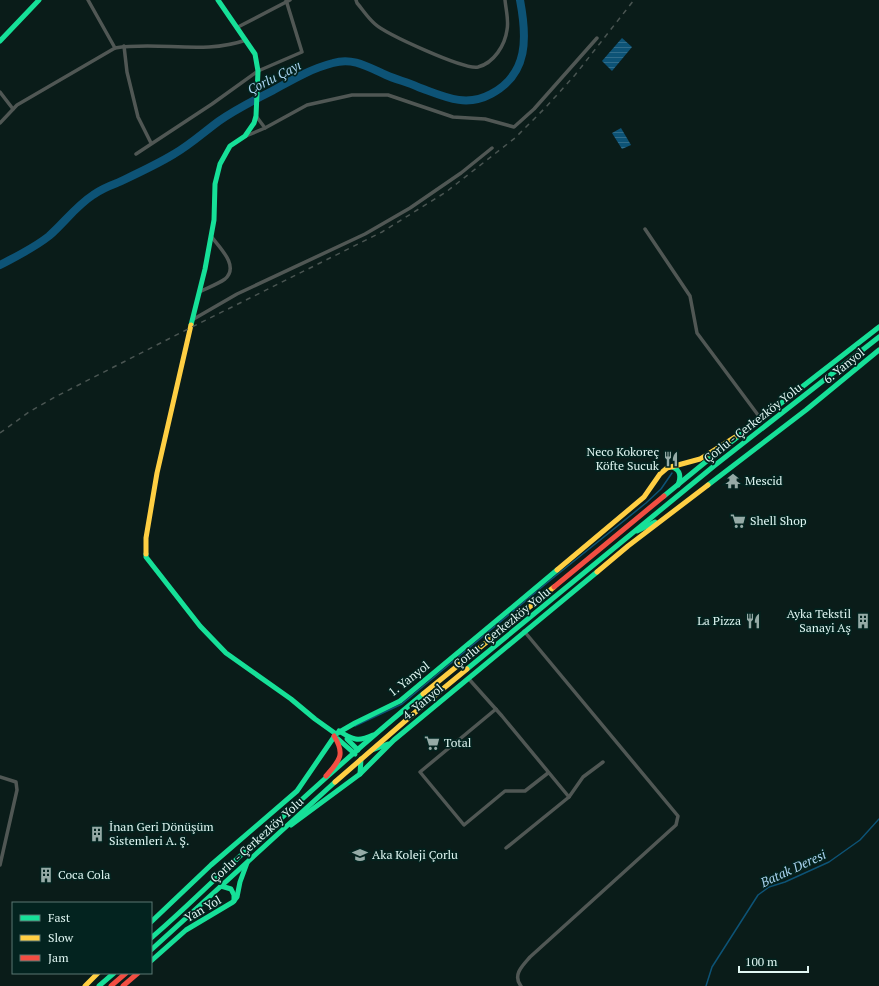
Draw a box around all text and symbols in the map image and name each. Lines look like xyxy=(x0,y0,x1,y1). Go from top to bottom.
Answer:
water label: Çorlu Çayı xyxy=(244,56,304,98)
street label: 6. Yanyol xyxy=(820,344,867,387)
street label: Çorlu - Çerkezköy Yolu xyxy=(701,380,805,466)
place label: Neco Kokoreç Köfte Sucuk xyxy=(587,444,660,473)
restaurant icon: Neco Kokoreç Köfte Sucuk xyxy=(662,450,680,468)
temple icon: Mescid xyxy=(724,472,742,490)
place label: Mescid xyxy=(745,473,783,488)
supermarket icon: Shell Shop xyxy=(729,512,747,530)
place label: Shell Shop xyxy=(750,513,807,528)
street label: Çorlu - Çerkezköy Yolu xyxy=(450,584,553,671)
place label: Ayka Tekstil Sanayi Aş xyxy=(787,606,851,635)
restaurant icon: La Pizza xyxy=(744,612,762,630)
building icon: Ayka Tekstil Sanayi Aş xyxy=(854,612,872,630)
place label: La Pizza xyxy=(697,613,741,628)
street label: 1. Yanyol xyxy=(385,658,433,699)
street label: 4. Yanyol xyxy=(399,680,446,723)
supermarket icon: Total xyxy=(423,734,441,752)
place label: Total xyxy=(444,735,472,750)
street label: Çorlu - Çerkezköy Yolu xyxy=(207,794,306,885)
place label: İnan Geri Dönüşüm Sistemleri A. Ş. xyxy=(109,819,214,848)
building icon: İnan Geri Dönüşüm Sistemleri A. Ş. xyxy=(88,825,106,843)
water label: Batak Deresi xyxy=(756,845,829,891)
school or university icon: Aka Koleji Çorlu xyxy=(351,846,369,864)
place label: Aka Koleji Çorlu xyxy=(372,847,458,862)
building icon: Coca Cola xyxy=(37,866,55,884)
place label: Coca Cola xyxy=(58,867,110,882)
street label: Yan Yol xyxy=(182,892,224,925)
legend xyxy=(12,902,152,974)
text: Fast xyxy=(48,910,71,925)
text: Slow xyxy=(48,930,74,945)
scale bar xyxy=(739,948,808,974)
text: Jam xyxy=(48,950,69,965)
text: 100 m xyxy=(745,954,778,969)

